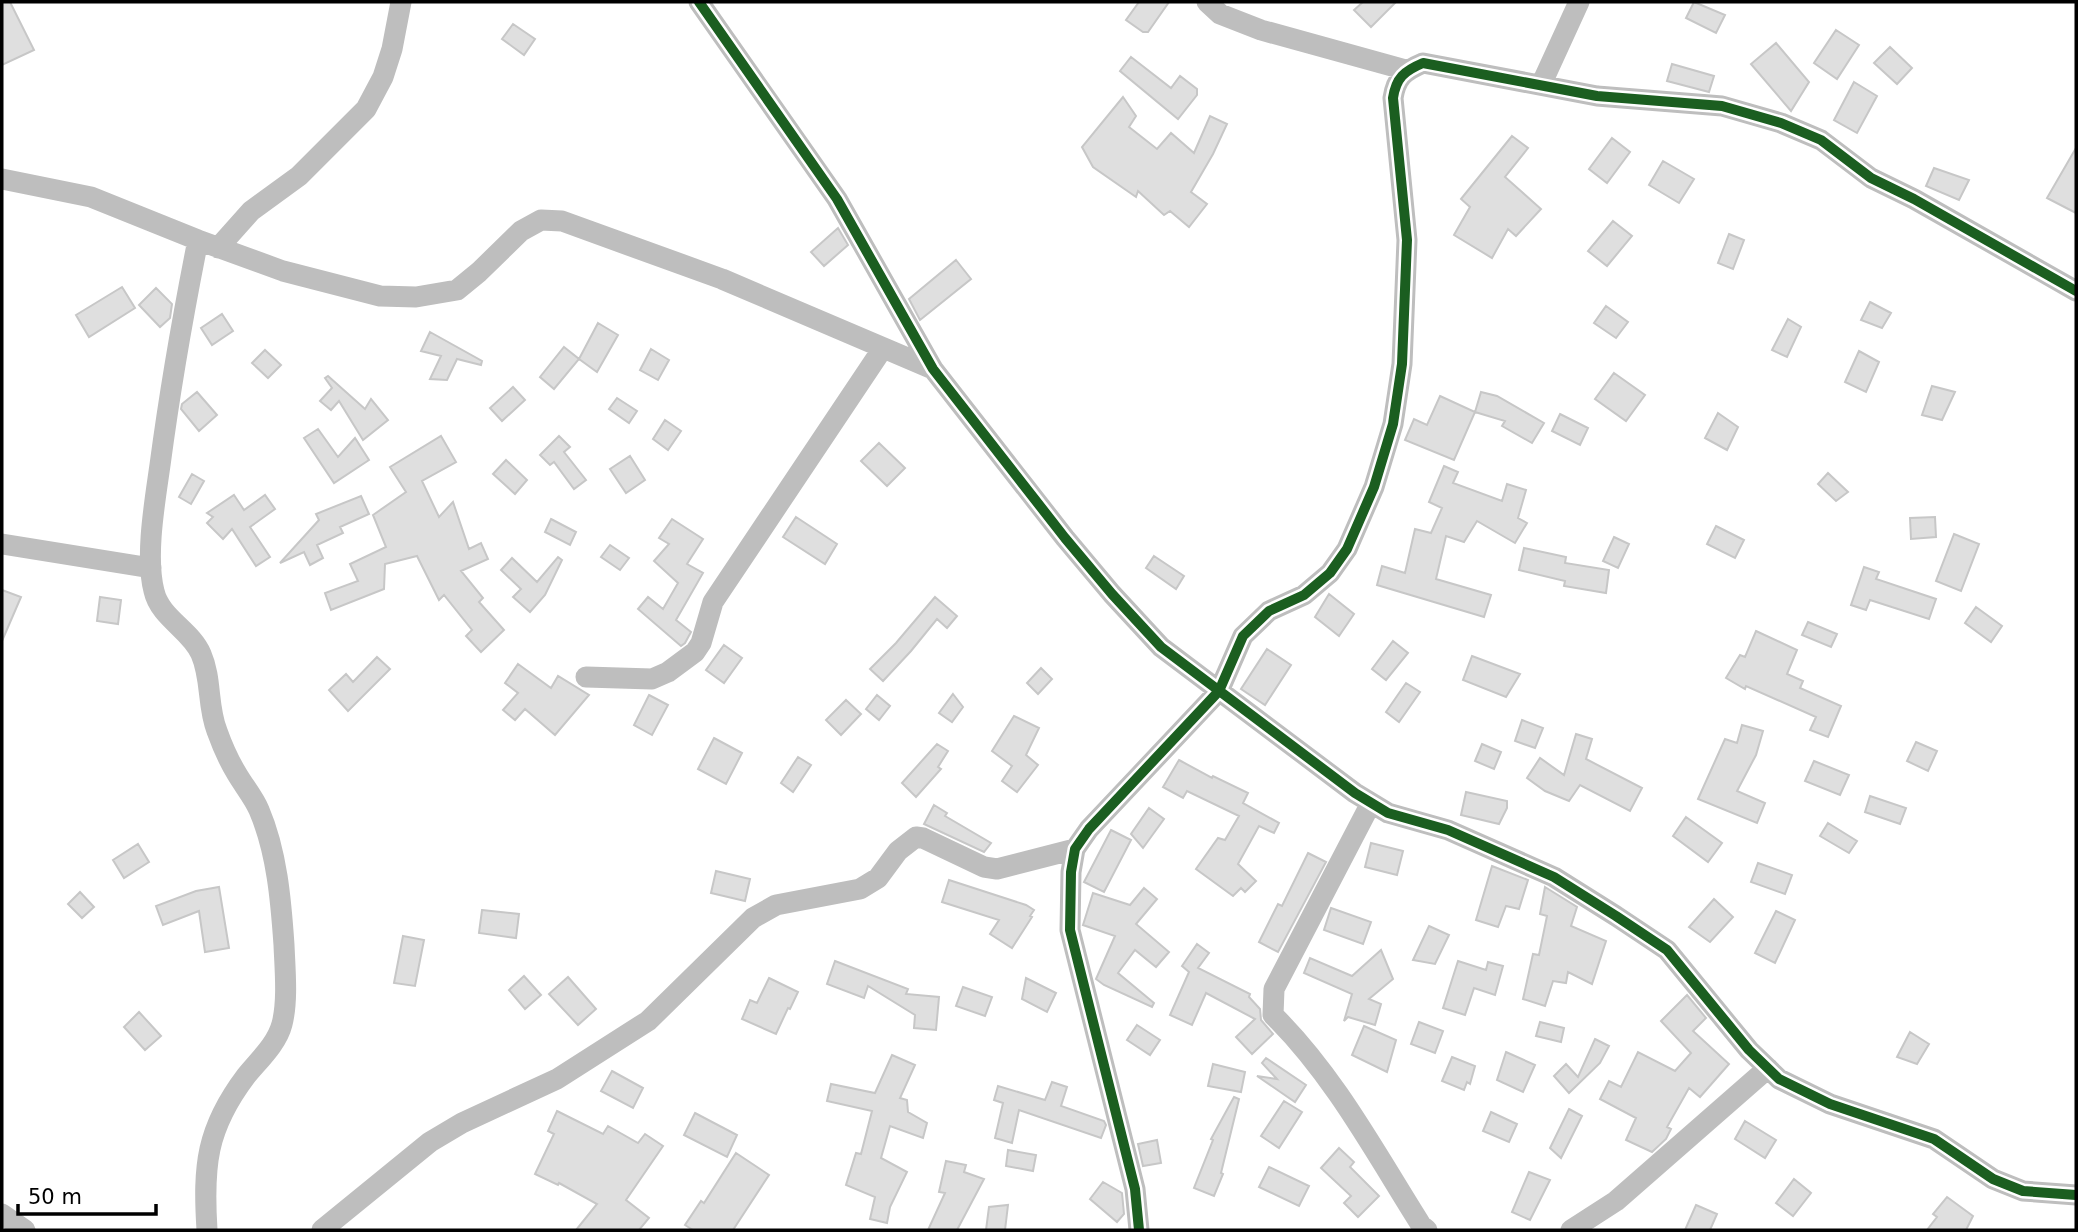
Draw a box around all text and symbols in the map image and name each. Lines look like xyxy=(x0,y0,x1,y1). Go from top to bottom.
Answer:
scale bar xyxy=(18,1172,156,1216)
text: 50 m xyxy=(28,1185,82,1209)

